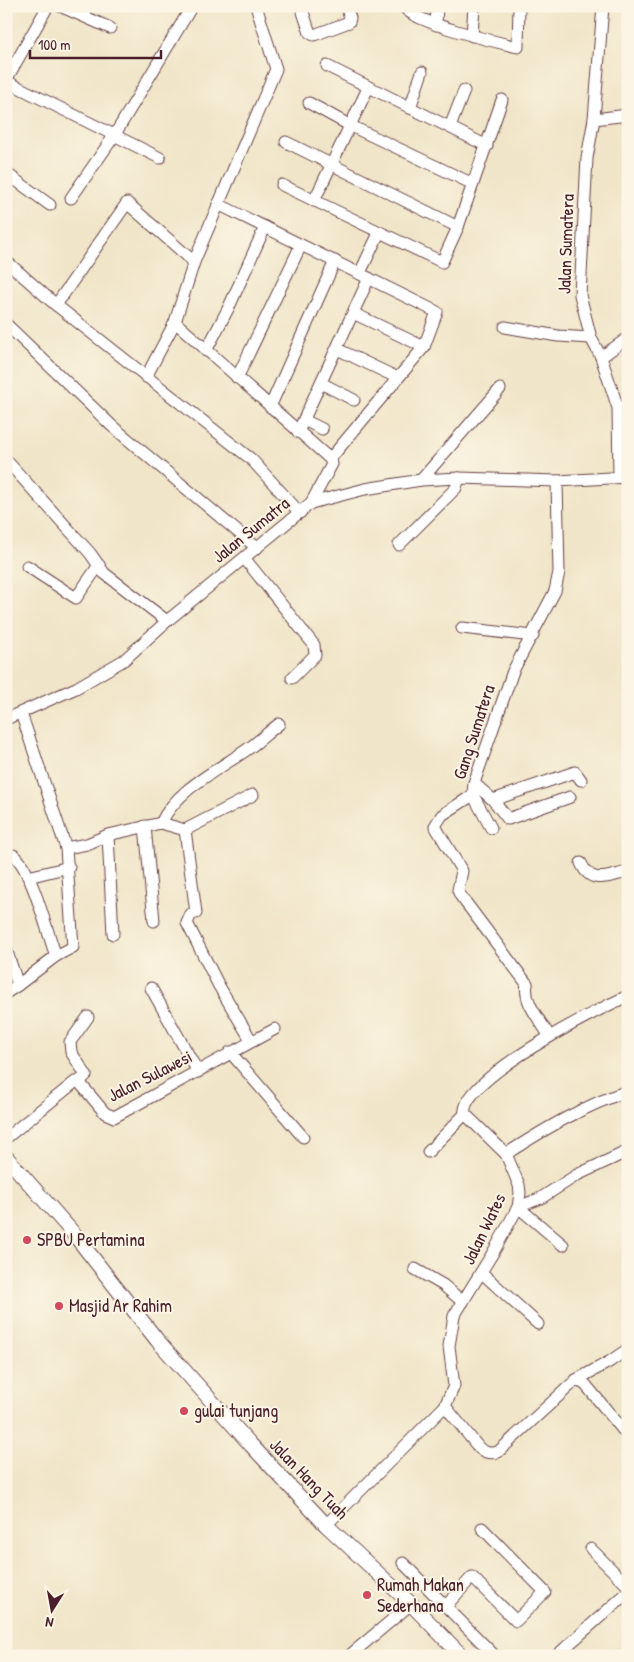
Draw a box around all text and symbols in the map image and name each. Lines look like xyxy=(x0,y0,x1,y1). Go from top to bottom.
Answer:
scale bar xyxy=(30,28,161,60)
text: 100 m xyxy=(38,34,71,55)
street label: Jalan Sumatera xyxy=(551,194,580,294)
street label: Jalan Sumatra xyxy=(207,491,295,569)
street label: Gang Sumatera xyxy=(446,681,501,782)
street label: Jalan Sulawesi xyxy=(103,1044,196,1107)
street label: Jalan Wates xyxy=(456,1189,512,1269)
place label: SPBU Pertamina xyxy=(37,1227,145,1252)
marker: SPBU Pertamina xyxy=(21,1234,33,1246)
place label: Masjid Ar Rahim xyxy=(69,1293,172,1318)
marker: Masjid Ar Rahim xyxy=(53,1300,65,1312)
place label: gulai tunjang xyxy=(194,1398,278,1423)
marker: gulai tunjang xyxy=(178,1405,190,1417)
street label: Jalan Hang Tuah xyxy=(264,1433,355,1525)
place label: Rumah Makan Sederhana xyxy=(377,1572,464,1618)
north arrow xyxy=(28,1584,78,1634)
marker: Rumah Makan Sederhana xyxy=(361,1589,373,1601)
text: N xyxy=(43,1613,55,1633)

